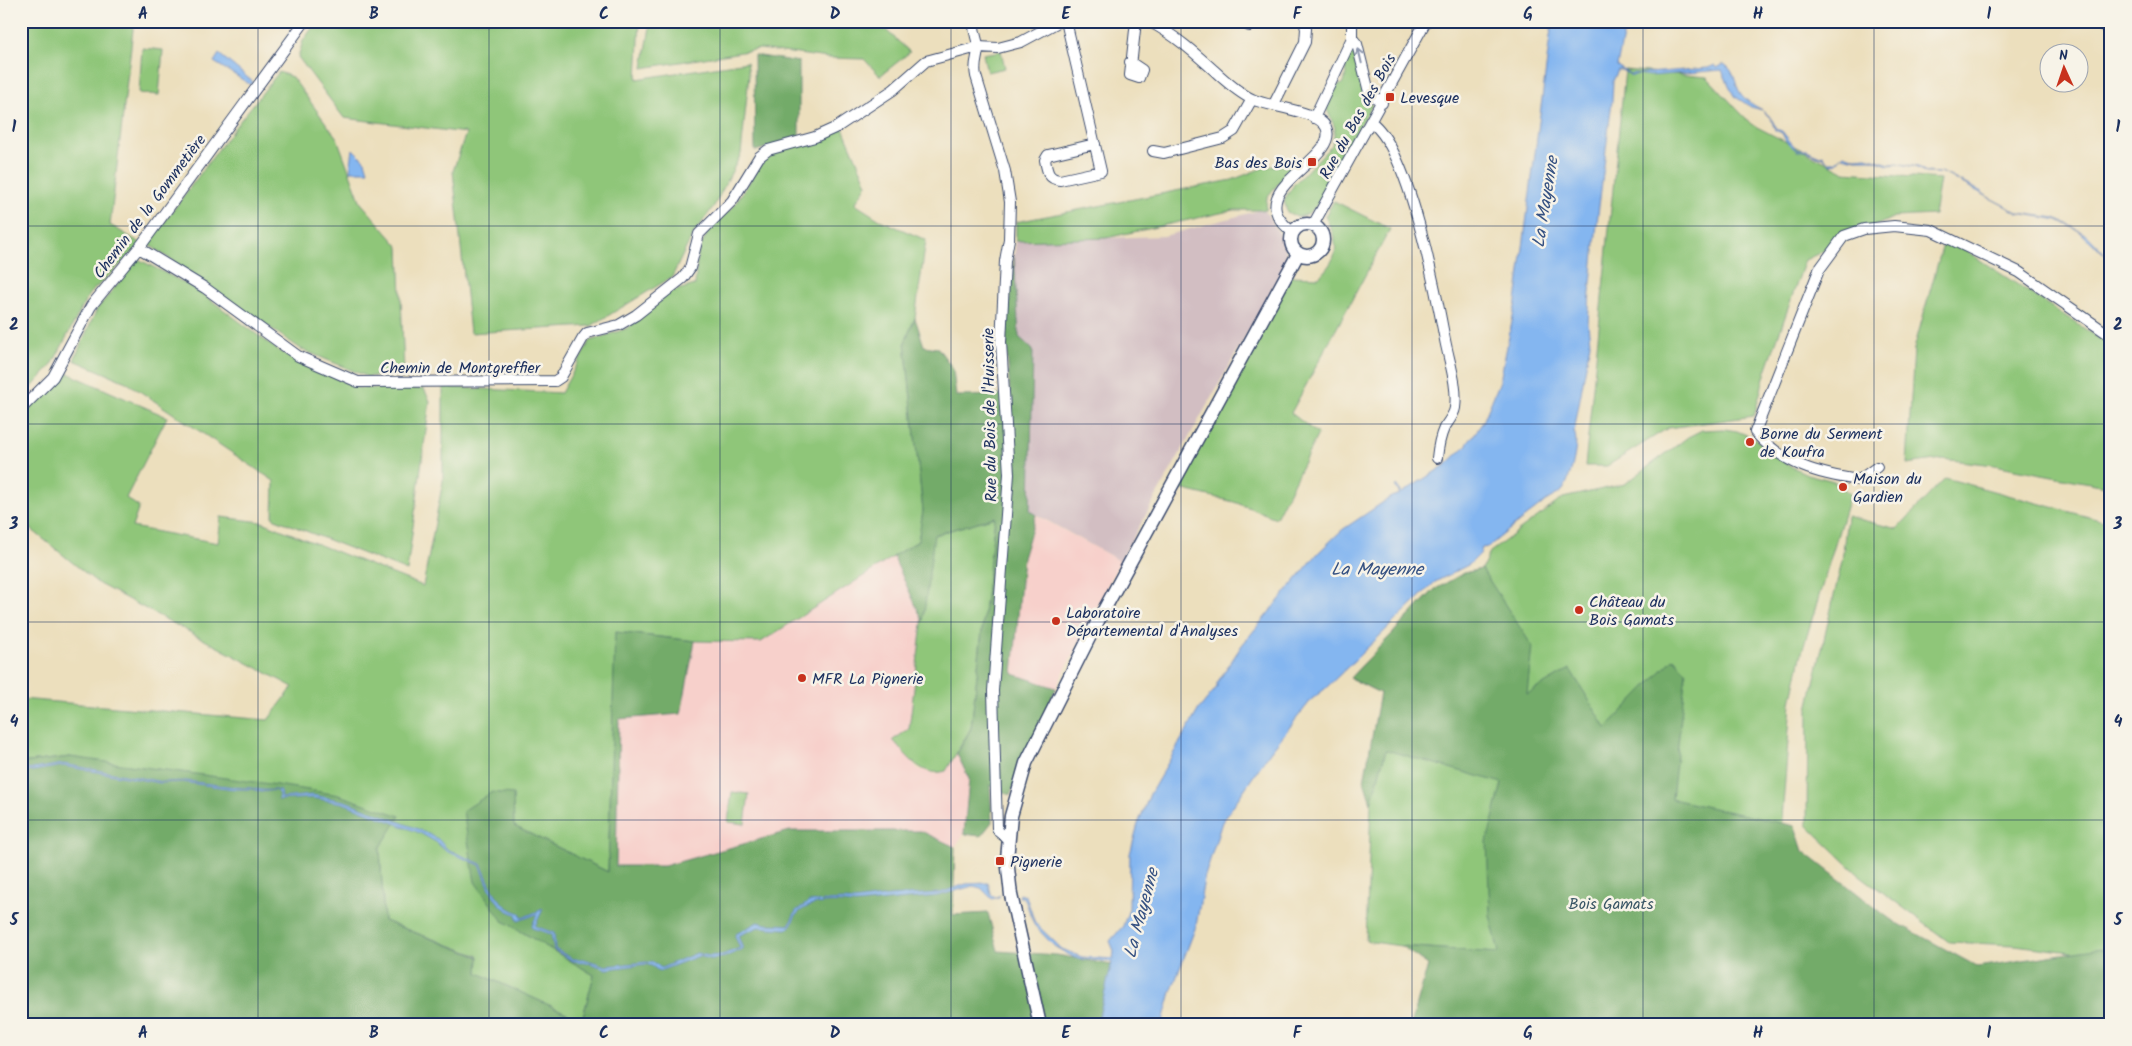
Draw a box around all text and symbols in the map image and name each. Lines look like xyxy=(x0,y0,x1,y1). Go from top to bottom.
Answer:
text: A xyxy=(138,2,148,27)
text: B xyxy=(369,2,379,27)
text: C xyxy=(599,2,609,27)
text: D xyxy=(830,2,841,27)
text: E xyxy=(1062,2,1072,27)
text: F xyxy=(1293,2,1303,27)
text: G xyxy=(1523,2,1533,27)
text: H xyxy=(1753,2,1763,27)
text: I xyxy=(1987,2,1992,27)
north arrow xyxy=(2040,42,2090,92)
text: N xyxy=(2058,45,2069,67)
one-way arrow xyxy=(1355,48,1364,64)
street label: Rue du Bas des Bois xyxy=(1313,49,1403,184)
place label: Levesque xyxy=(1400,86,1459,111)
marker: Levesque xyxy=(1384,91,1396,103)
text: 1 xyxy=(12,115,17,140)
text: 1 xyxy=(2116,115,2121,140)
street label: Chemin de la Gommetière xyxy=(87,129,213,285)
place label: Bas des Bois xyxy=(1215,151,1302,176)
water label: La Mayenne xyxy=(1525,153,1568,250)
marker: Bas des Bois xyxy=(1306,156,1318,168)
text: 2 xyxy=(9,313,19,338)
text: 2 xyxy=(2113,313,2123,338)
street label: Rue du Bois de l'Huisserie xyxy=(976,328,1005,502)
street label: Chemin de Montgreffier xyxy=(380,356,542,381)
place label: Borne du Serment de Koufra xyxy=(1760,422,1883,465)
marker: Borne du Serment de Koufra xyxy=(1744,436,1756,448)
place label: Maison du Gardien xyxy=(1853,467,1922,510)
marker: Maison du Gardien xyxy=(1837,481,1849,493)
text: 3 xyxy=(9,512,19,537)
text: 3 xyxy=(2113,512,2123,537)
water label: La Mayenne xyxy=(1331,556,1425,585)
place label: Château du Bois Gamats xyxy=(1589,590,1674,633)
place label: Laboratoire Départemental d'Analyses xyxy=(1066,601,1238,644)
marker: Château du Bois Gamats xyxy=(1573,604,1585,616)
marker: Laboratoire Départemental d'Analyses xyxy=(1050,615,1062,627)
place label: MFR La Pignerie xyxy=(812,667,924,692)
marker: MFR La Pignerie xyxy=(796,672,808,684)
text: 4 xyxy=(10,710,19,735)
text: 4 xyxy=(2114,710,2123,735)
place label: Pignerie xyxy=(1010,850,1062,875)
marker: Pignerie xyxy=(994,855,1006,867)
water label: La Mayenne xyxy=(1117,863,1169,962)
park label: Bois Gamats xyxy=(1568,892,1654,917)
text: 5 xyxy=(9,908,20,933)
text: 5 xyxy=(2113,908,2124,933)
text: A xyxy=(138,1021,148,1046)
text: B xyxy=(369,1021,379,1046)
text: C xyxy=(599,1021,609,1046)
text: D xyxy=(830,1021,841,1046)
text: E xyxy=(1062,1021,1072,1046)
text: F xyxy=(1293,1021,1303,1046)
text: G xyxy=(1523,1021,1533,1046)
text: H xyxy=(1753,1021,1763,1046)
text: I xyxy=(1987,1021,1992,1046)

